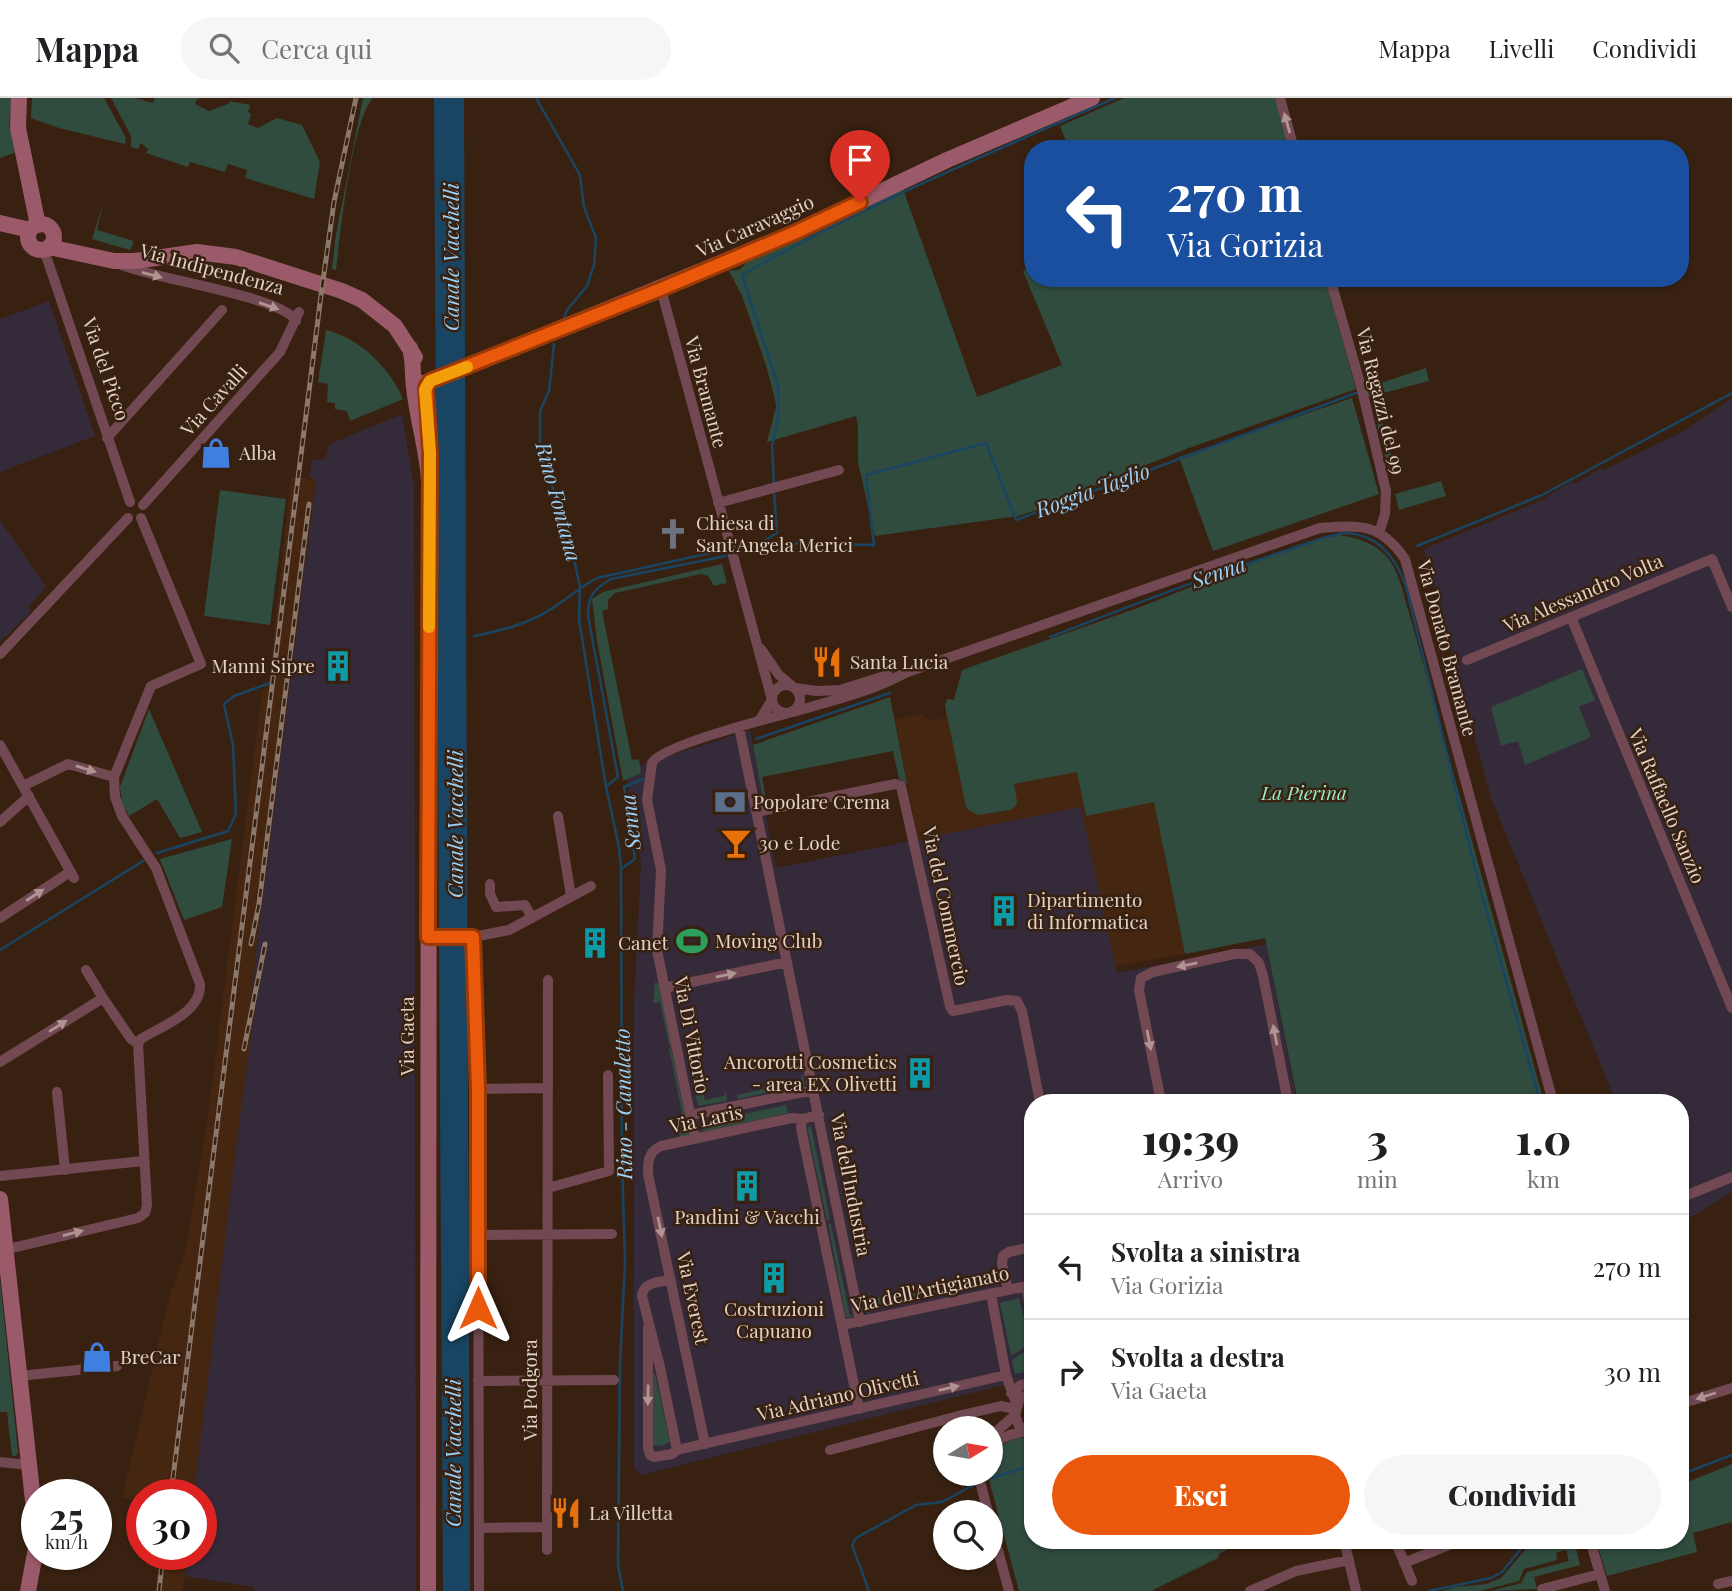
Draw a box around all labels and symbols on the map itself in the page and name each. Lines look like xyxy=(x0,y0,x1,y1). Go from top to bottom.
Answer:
one-way arrow xyxy=(1282,113,1292,134)
pin xyxy=(830,130,890,202)
water label: Canale Vacchelli xyxy=(436,182,464,331)
street label: Via Caravaggio xyxy=(691,188,817,263)
street label: Via Indipendenza xyxy=(137,236,288,300)
one-way arrow xyxy=(142,271,163,281)
one-way arrow xyxy=(259,301,280,312)
street label: Via del Picco xyxy=(77,313,137,424)
street label: Via Ragazzi del 99 xyxy=(1351,324,1413,477)
street label: Via Bramante xyxy=(679,332,734,450)
street label: Via Cavalli xyxy=(173,357,253,442)
shop icon: Alba xyxy=(199,436,233,470)
water label: Rino Fontana xyxy=(530,438,589,564)
place label: Alba xyxy=(238,439,277,465)
water label: Roggia Taglio xyxy=(1030,455,1153,523)
place label: Chiesa di Sant'Angela Merici xyxy=(696,509,853,557)
church icon: Chiesa di Sant'Angela Merici xyxy=(656,517,690,551)
street label: Via Alessandro Volta xyxy=(1498,546,1667,638)
water label: Senna xyxy=(1186,549,1249,594)
street label: Via Donato Bramante xyxy=(1412,556,1484,739)
restaurant icon: Santa Lucia xyxy=(810,645,844,679)
place label: Santa Lucia xyxy=(850,648,949,674)
building icon: Manni Sipre xyxy=(321,649,355,683)
place label: Manni Sipre xyxy=(212,652,315,678)
street label: Via Raffaello Sanzio xyxy=(1623,723,1712,887)
water label: Canale Vacchelli xyxy=(440,749,468,898)
one-way arrow xyxy=(75,764,96,774)
park label: La Pierina xyxy=(1260,779,1347,805)
bank icon: Popolare Crema xyxy=(713,785,747,819)
place label: Popolare Crema xyxy=(753,788,891,814)
water label: Senna xyxy=(612,793,646,853)
street label: Via del Commercio xyxy=(917,823,977,988)
bar icon: 30 e Lode xyxy=(719,826,753,860)
place label: 30 e Lode xyxy=(759,829,840,855)
place label: Dipartimento di Informatica xyxy=(1027,886,1149,934)
one-way arrow xyxy=(26,888,44,902)
building icon: Dipartimento di Informatica xyxy=(987,894,1021,928)
sports icon: Moving Club xyxy=(675,924,709,958)
building icon: Canet xyxy=(578,926,612,960)
place label: Moving Club xyxy=(715,927,823,953)
place label: Canet xyxy=(618,929,668,955)
one-way arrow xyxy=(1176,959,1198,970)
one-way arrow xyxy=(715,970,737,981)
street label: Via Di Vittorio xyxy=(669,973,717,1096)
street label: Via Gaeta xyxy=(393,996,419,1077)
one-way arrow xyxy=(48,1019,67,1032)
one-way arrow xyxy=(1269,1024,1280,1046)
water label: Rino - Canaletto xyxy=(607,1028,637,1181)
one-way arrow xyxy=(1143,1029,1154,1051)
place label: Ancorotti Cosmetics - area EX Olivetti xyxy=(723,1048,897,1096)
building icon: Ancorotti Cosmetics - area EX Olivetti xyxy=(903,1056,937,1090)
street label: Via Laris xyxy=(666,1098,745,1139)
street label: Via dell'Industria xyxy=(825,1110,879,1259)
building icon: Pandini & Vacchi xyxy=(730,1169,764,1203)
place label: Pandini & Vacchi xyxy=(674,1203,820,1229)
one-way arrow xyxy=(654,1216,665,1238)
one-way arrow xyxy=(62,1228,84,1239)
street label: Via Everest xyxy=(671,1248,717,1347)
street label: Via dell'Artigianato xyxy=(847,1259,1011,1318)
building icon: Costruzioni Capuano xyxy=(757,1261,791,1295)
position arrow xyxy=(441,1271,515,1345)
place label: Costruzioni Capuano xyxy=(724,1295,824,1343)
street label: Via Podgora xyxy=(516,1339,542,1442)
shop icon: BreCar xyxy=(80,1340,114,1374)
place label: BreCar xyxy=(120,1343,181,1369)
street label: Via Adriano Olivetti xyxy=(753,1364,922,1426)
water label: Canale Vacchelli xyxy=(438,1378,466,1527)
one-way arrow xyxy=(938,1382,960,1393)
one-way arrow xyxy=(643,1384,654,1406)
one-way arrow xyxy=(1695,1391,1716,1402)
north arrow xyxy=(933,1416,1003,1486)
speed limit sign: 30 xyxy=(126,1479,217,1570)
restaurant icon: La Villetta xyxy=(549,1496,583,1530)
place label: La Villetta xyxy=(589,1499,673,1525)

